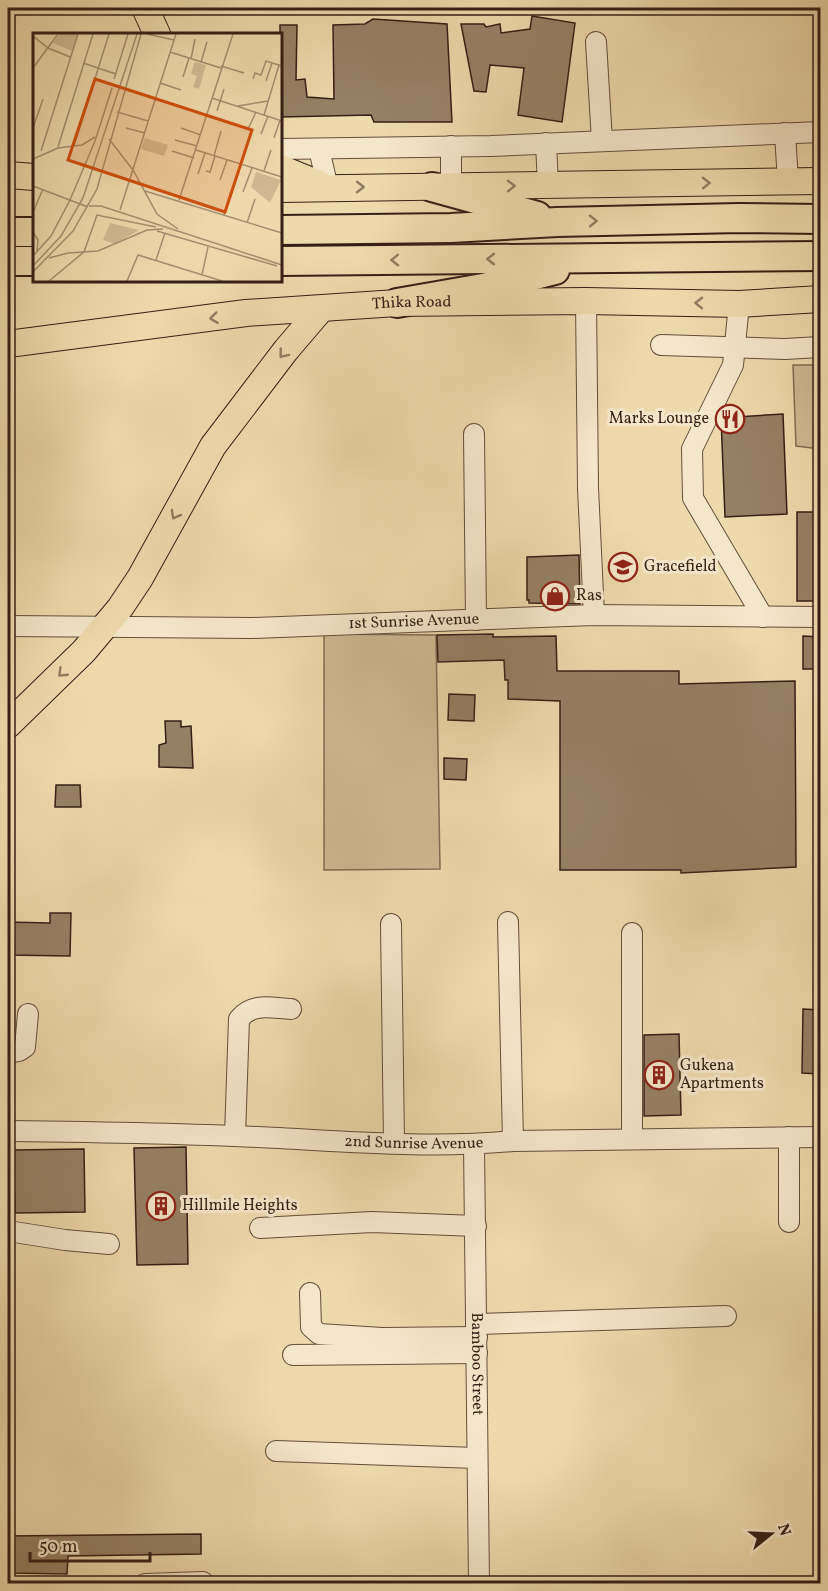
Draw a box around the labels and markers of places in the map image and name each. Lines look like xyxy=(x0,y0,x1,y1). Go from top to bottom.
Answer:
restaurant icon: Marks Lounge xyxy=(714,403,746,435)
place label: Marks Lounge xyxy=(609,408,709,430)
school or university icon: Gracefield xyxy=(607,551,639,583)
place label: Gracefield xyxy=(644,556,717,578)
shop icon: Ras xyxy=(539,580,571,612)
place label: Ras xyxy=(576,585,602,607)
place label: Gukena Apartments xyxy=(680,1055,764,1095)
building icon: Gukena Apartments xyxy=(643,1059,675,1091)
building icon: Hillmile Heights xyxy=(145,1190,177,1222)
place label: Hillmile Heights xyxy=(182,1195,298,1217)

